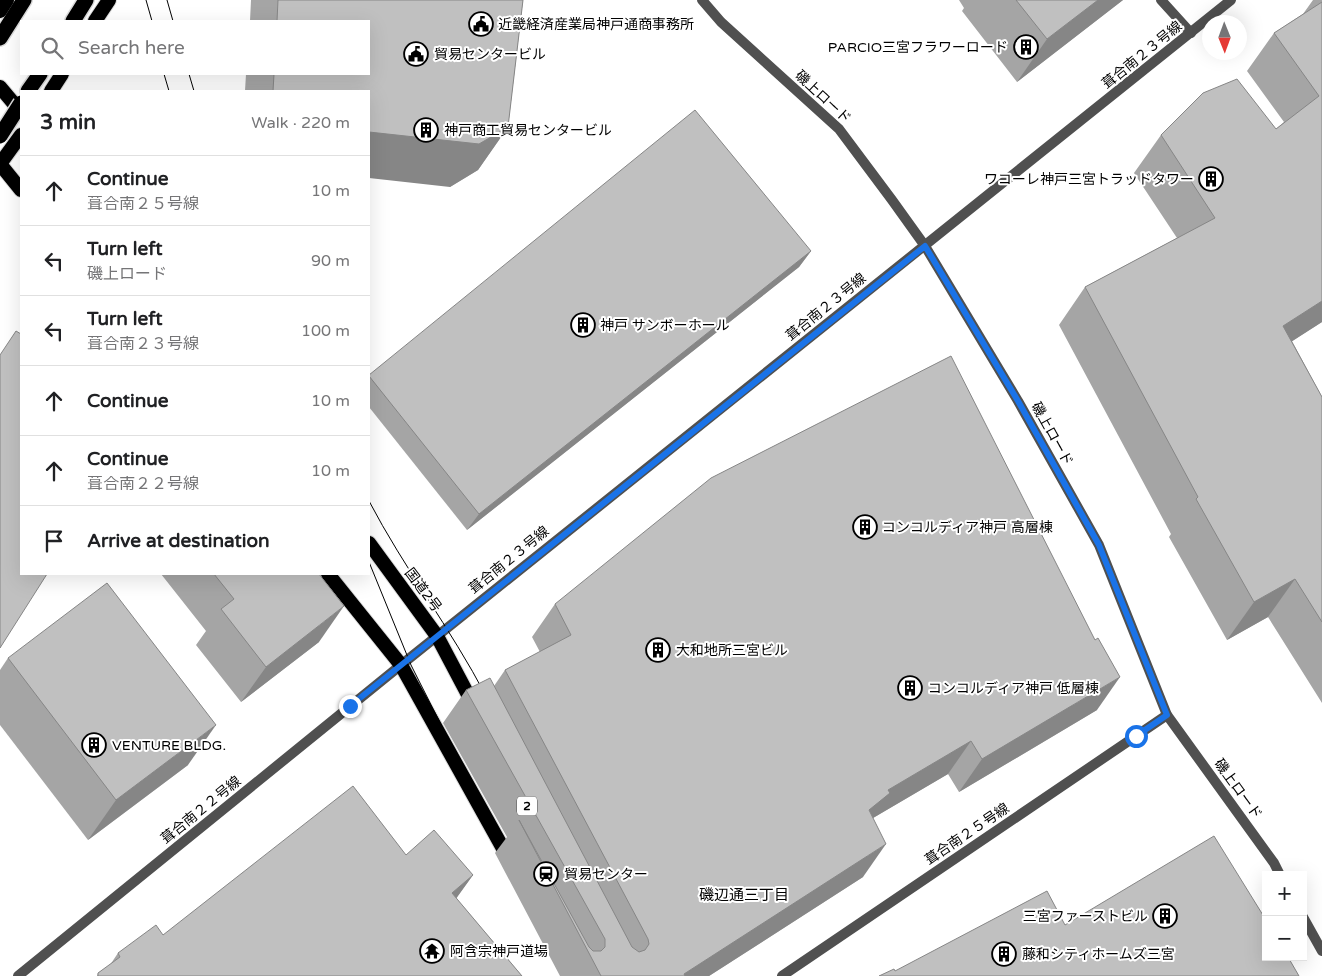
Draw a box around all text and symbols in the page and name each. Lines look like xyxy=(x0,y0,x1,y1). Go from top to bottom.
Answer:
public building icon: 近畿経済産業局神戸通商事務所 xyxy=(468,11,494,37)
north arrow xyxy=(1202,15,1247,60)
place label: 近畿経済産業局神戸通商事務所 xyxy=(498,16,694,33)
street label: 葺合南２３号線 xyxy=(1099,18,1185,92)
search box xyxy=(20,20,370,75)
icon: search xyxy=(38,34,66,62)
building icon: PARCIO三宮フラワーロード xyxy=(1013,34,1039,60)
text: Search here xyxy=(78,37,185,59)
place label: PARCIO三宮フラワーロード xyxy=(828,39,1008,56)
public building icon: 貿易センタービル xyxy=(403,41,429,67)
place label: 貿易センタービル xyxy=(434,46,546,63)
street label: 磯上ロード xyxy=(792,67,854,127)
text: 3 min xyxy=(40,110,96,135)
text: Walk · 220 m xyxy=(251,113,350,133)
building icon: 神戸商工貿易センタービル xyxy=(413,117,439,143)
place label: 神戸商工貿易センタービル xyxy=(444,122,612,139)
building icon: ワコーレ神戸三宮トラッドタワー xyxy=(1198,166,1224,192)
text: Continue xyxy=(87,168,169,190)
place label: ワコーレ神戸三宮トラッドタワー xyxy=(984,171,1194,188)
icon: ahead xyxy=(40,177,68,205)
text: 10 m xyxy=(311,181,350,201)
text: 葺合南２５号線 xyxy=(87,194,199,214)
text: Turn left xyxy=(87,238,163,260)
icon: left xyxy=(40,247,68,275)
text: 90 m xyxy=(311,251,350,271)
text: 磯上ロード xyxy=(87,264,167,284)
street label: 葺合南２３号線 xyxy=(783,270,869,344)
text: Turn left xyxy=(87,308,163,330)
building icon: 神戸 サンボーホール xyxy=(570,312,596,338)
icon: left xyxy=(40,317,68,345)
place label: 神戸 サンボーホール xyxy=(600,317,730,334)
text: 100 m xyxy=(301,321,350,341)
text: 葺合南２３号線 xyxy=(87,334,199,354)
icon: ahead xyxy=(40,387,68,415)
text: Continue xyxy=(87,390,169,412)
text: 10 m xyxy=(311,391,350,411)
street label: 磯上ロード xyxy=(1028,399,1076,469)
text: Continue xyxy=(87,448,169,470)
icon: ahead xyxy=(40,457,68,485)
text: 10 m xyxy=(311,461,350,481)
text: 葺合南２２号線 xyxy=(87,474,199,494)
building icon: コンコルディア神戸 高層棟 xyxy=(852,514,878,540)
place label: コンコルディア神戸 高層棟 xyxy=(882,519,1053,536)
street label: 葺合南２３号線 xyxy=(466,523,552,597)
icon: arrive xyxy=(40,527,68,555)
text: Arrive at destination xyxy=(87,530,270,552)
street label: 国道2号 xyxy=(401,565,445,615)
building icon: 大和地所三宮ビル xyxy=(645,637,671,663)
place label: 大和地所三宮ビル xyxy=(676,642,788,659)
building icon: コンコルディア神戸 低層棟 xyxy=(897,675,923,701)
place label: コンコルディア神戸 低層棟 xyxy=(928,680,1099,697)
route end xyxy=(339,695,362,718)
route start xyxy=(1125,725,1148,748)
building icon: VENTURE BLDG. xyxy=(81,732,107,758)
place label: VENTURE BLDG. xyxy=(112,737,226,754)
street label: 磯上ロード xyxy=(1211,756,1265,822)
street label: 葺合南２２号線 xyxy=(158,773,244,847)
road number: 2 xyxy=(517,796,537,816)
street label: 葺合南２５号線 xyxy=(922,800,1012,868)
station icon: 貿易センター xyxy=(533,861,559,887)
place label: 貿易センター xyxy=(564,866,648,883)
map controls xyxy=(1262,871,1307,961)
button: + xyxy=(1262,871,1307,916)
district label: 磯辺通三丁目 xyxy=(699,886,789,904)
building icon: 三宮ファーストビル xyxy=(1152,903,1178,929)
place label: 三宮ファーストビル xyxy=(1023,908,1148,925)
button: − xyxy=(1262,916,1307,961)
temple icon: 阿含宗神戸道場 xyxy=(419,938,445,964)
building icon: 藤和シティホームズ三宮 xyxy=(991,941,1017,967)
place label: 阿含宗神戸道場 xyxy=(450,943,548,960)
place label: 藤和シティホームズ三宮 xyxy=(1022,946,1175,963)

